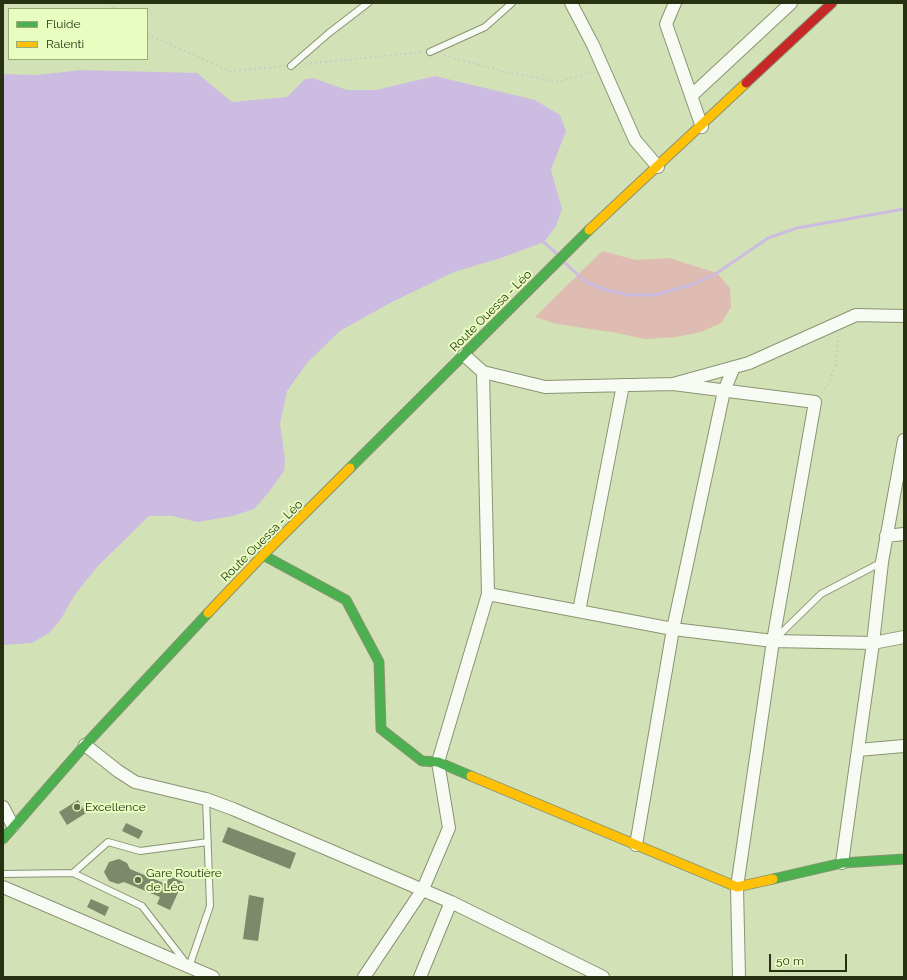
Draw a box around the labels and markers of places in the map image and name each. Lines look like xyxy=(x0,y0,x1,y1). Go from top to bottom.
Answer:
place label: Excellence xyxy=(85,800,146,814)
marker: Excellence xyxy=(72,802,82,812)
place label: Gare Routière de Léo xyxy=(146,866,222,894)
marker: Gare Routière de Léo xyxy=(133,875,143,885)

